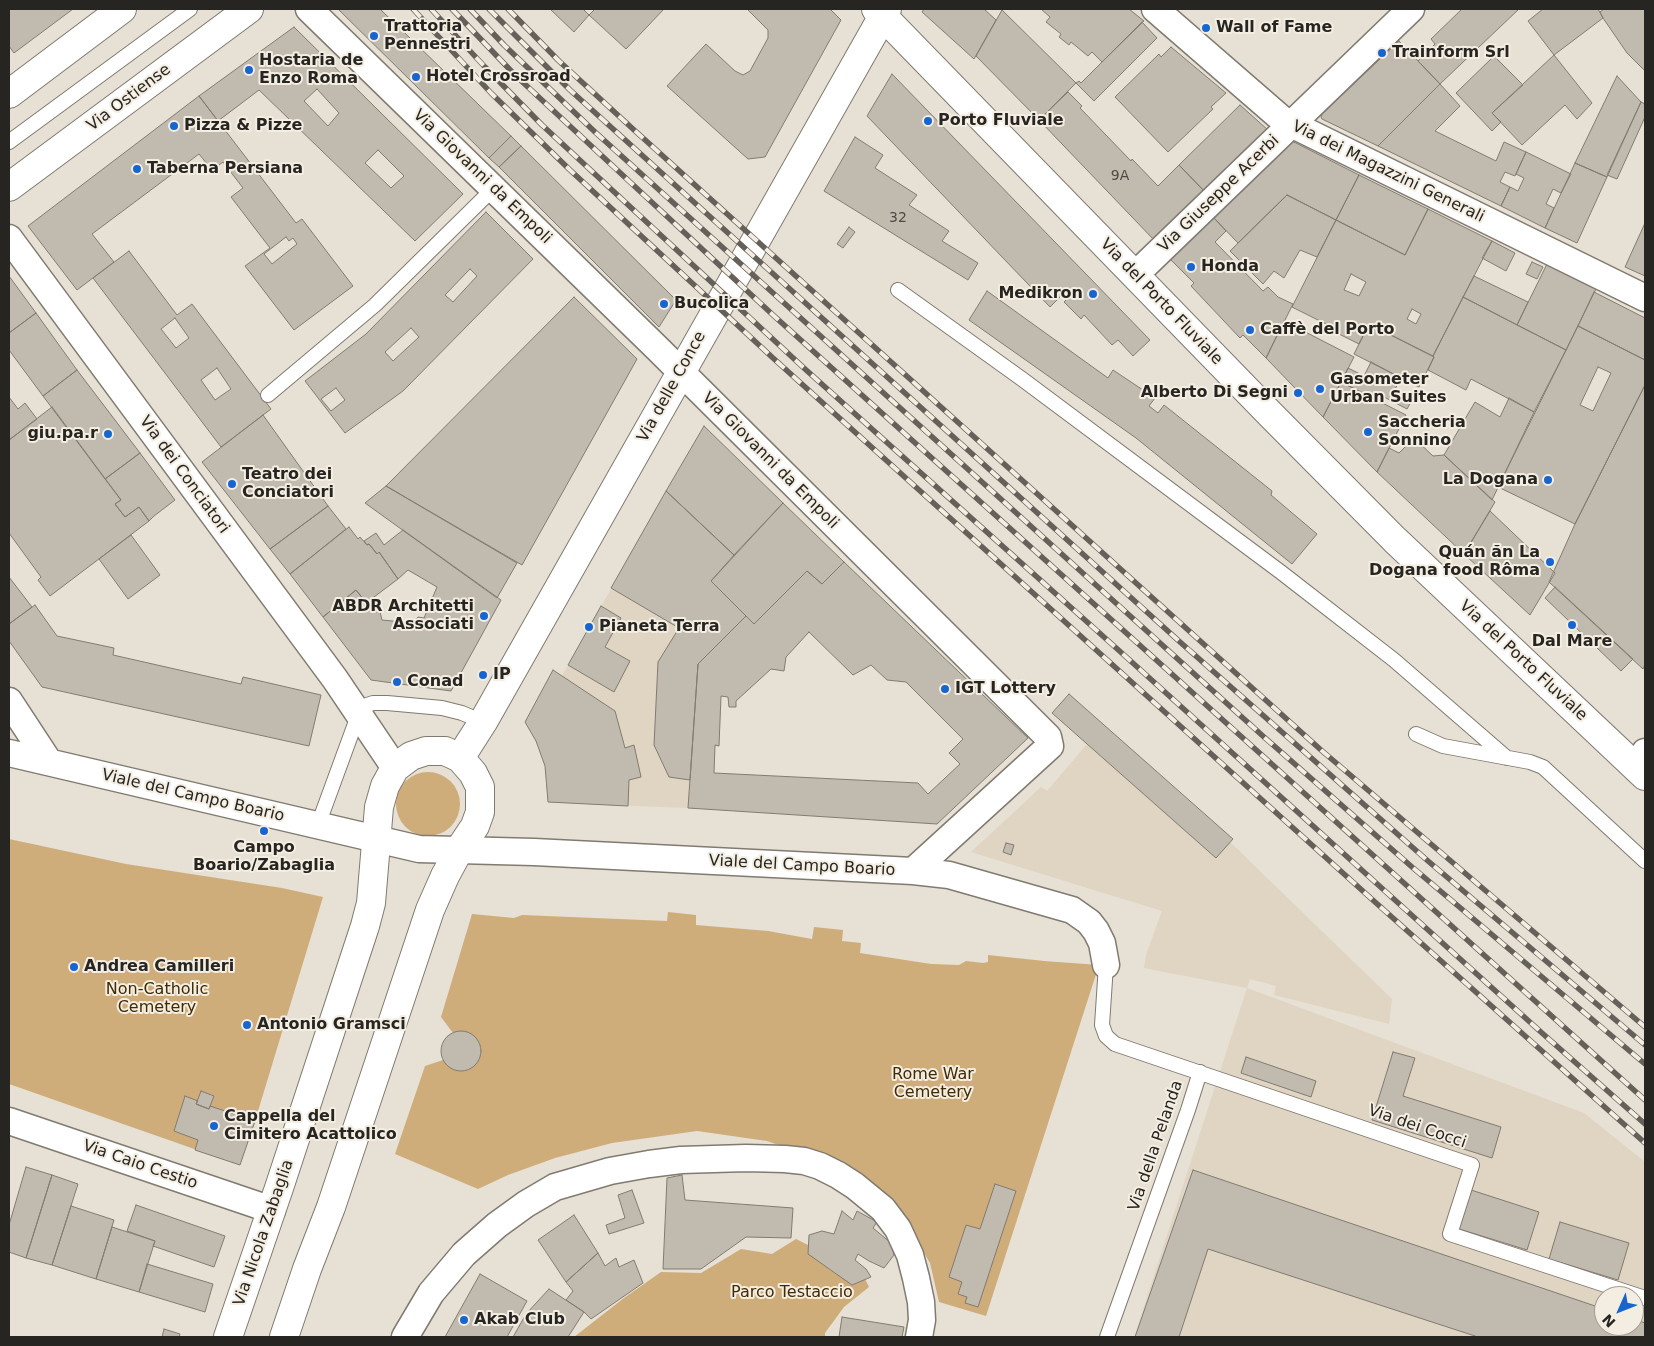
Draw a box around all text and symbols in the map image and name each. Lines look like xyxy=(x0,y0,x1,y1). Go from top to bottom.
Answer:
place label: Trattoria Pennestri xyxy=(384,17,471,55)
place label: Wall of Fame xyxy=(1216,18,1332,38)
marker: Wall of Fame xyxy=(1200,22,1212,34)
marker: Trattoria Pennestri xyxy=(368,30,380,42)
place label: Trainform Srl xyxy=(1392,43,1510,63)
marker: Trainform Srl xyxy=(1376,47,1388,59)
place label: Hostaria de Enzo Roma xyxy=(259,51,363,89)
street label: Via Ostiense xyxy=(83,60,175,136)
marker: Hostaria de Enzo Roma xyxy=(243,64,255,76)
place label: Hotel Crossroad xyxy=(426,67,571,87)
marker: Hotel Crossroad xyxy=(410,71,422,83)
street label: Via Giovanni da Empoli xyxy=(409,106,555,248)
place label: Porto Fluviale xyxy=(938,111,1064,131)
marker: Porto Fluviale xyxy=(922,115,934,127)
place label: Pizza & Pizze xyxy=(184,116,302,136)
street label: Via dei Magazzini Generali xyxy=(1289,117,1487,227)
marker: Pizza & Pizze xyxy=(168,120,180,132)
street label: Via Giuseppe Acerbi xyxy=(1154,131,1284,257)
place label: Taberna Persiana xyxy=(147,159,303,179)
marker: Taberna Persiana xyxy=(131,163,143,175)
house number: 9A xyxy=(1111,168,1129,184)
house number: 32 xyxy=(889,210,907,226)
street label: Via del Porto Fluviale xyxy=(1096,235,1226,369)
place label: Honda xyxy=(1201,257,1259,277)
marker: Honda xyxy=(1185,261,1197,273)
place label: Medikron xyxy=(998,284,1083,304)
marker: Medikron xyxy=(1087,288,1099,300)
place label: Bucolica xyxy=(674,294,749,314)
marker: Bucolica xyxy=(658,298,670,310)
place label: Caffè del Porto xyxy=(1260,320,1395,340)
marker: Caffè del Porto xyxy=(1244,324,1256,336)
street label: Via delle Conce xyxy=(634,328,710,446)
place label: Gasometer Urban Suites xyxy=(1330,370,1447,408)
place label: Alberto Di Segni xyxy=(1141,383,1288,403)
marker: Gasometer Urban Suites xyxy=(1314,383,1326,395)
marker: Alberto Di Segni xyxy=(1292,387,1304,399)
street label: Via Giovanni da Empoli xyxy=(698,389,842,533)
street label: Via dei Conciatori xyxy=(135,412,233,538)
place label: Saccheria Sonnino xyxy=(1378,413,1466,451)
place label: giu.pa.r xyxy=(27,424,98,444)
marker: Saccheria Sonnino xyxy=(1362,426,1374,438)
marker: giu.pa.r xyxy=(102,428,114,440)
place label: Teatro dei Conciatori xyxy=(242,465,334,503)
place label: La Dogana xyxy=(1443,470,1538,490)
marker: La Dogana xyxy=(1542,474,1554,486)
marker: Teatro dei Conciatori xyxy=(226,478,238,490)
place label: Quán ăn La Dogana food Rôma xyxy=(1369,543,1540,581)
marker: Quán ăn La Dogana food Rôma xyxy=(1544,556,1556,568)
place label: ABDR Architetti Associati xyxy=(332,597,474,635)
street label: Via del Porto Fluviale xyxy=(1455,597,1591,725)
marker: ABDR Architetti Associati xyxy=(478,610,490,622)
place label: Pianeta Terra xyxy=(599,617,719,637)
marker: Dal Mare xyxy=(1566,619,1578,631)
marker: Pianeta Terra xyxy=(583,621,595,633)
place label: Dal Mare xyxy=(1532,632,1612,652)
place label: IP xyxy=(493,665,511,685)
marker: IP xyxy=(477,669,489,681)
place label: Conad xyxy=(407,672,463,692)
marker: Conad xyxy=(391,676,403,688)
place label: IGT Lottery xyxy=(955,679,1056,699)
marker: IGT Lottery xyxy=(939,683,951,695)
street label: Viale del Campo Boario xyxy=(100,766,286,826)
marker: Campo Boario/Zabaglia xyxy=(258,825,270,837)
place label: Campo Boario/Zabaglia xyxy=(193,838,335,876)
street label: Viale del Campo Boario xyxy=(708,852,896,880)
place label: Andrea Camilleri xyxy=(84,957,234,977)
marker: Andrea Camilleri xyxy=(68,961,80,973)
park label: Non-Catholic Cemetery xyxy=(106,980,208,1018)
place label: Antonio Gramsci xyxy=(257,1015,406,1035)
marker: Antonio Gramsci xyxy=(241,1019,253,1031)
park label: Rome War Cemetery xyxy=(892,1065,974,1103)
street label: Via della Pelanda xyxy=(1125,1078,1187,1214)
street label: Via dei Cocci xyxy=(1365,1101,1469,1153)
place label: Cappella del Cimitero Acattolico xyxy=(224,1107,397,1145)
marker: Cappella del Cimitero Acattolico xyxy=(208,1120,220,1132)
street label: Via Caio Cestio xyxy=(80,1136,200,1194)
street label: Via Nicola Zabaglia xyxy=(230,1157,298,1309)
park label: Parco Testaccio xyxy=(731,1283,853,1303)
north arrow xyxy=(1594,1286,1644,1336)
place label: Akab Club xyxy=(474,1310,565,1330)
text: N xyxy=(1599,1311,1619,1330)
marker: Akab Club xyxy=(458,1314,470,1326)

